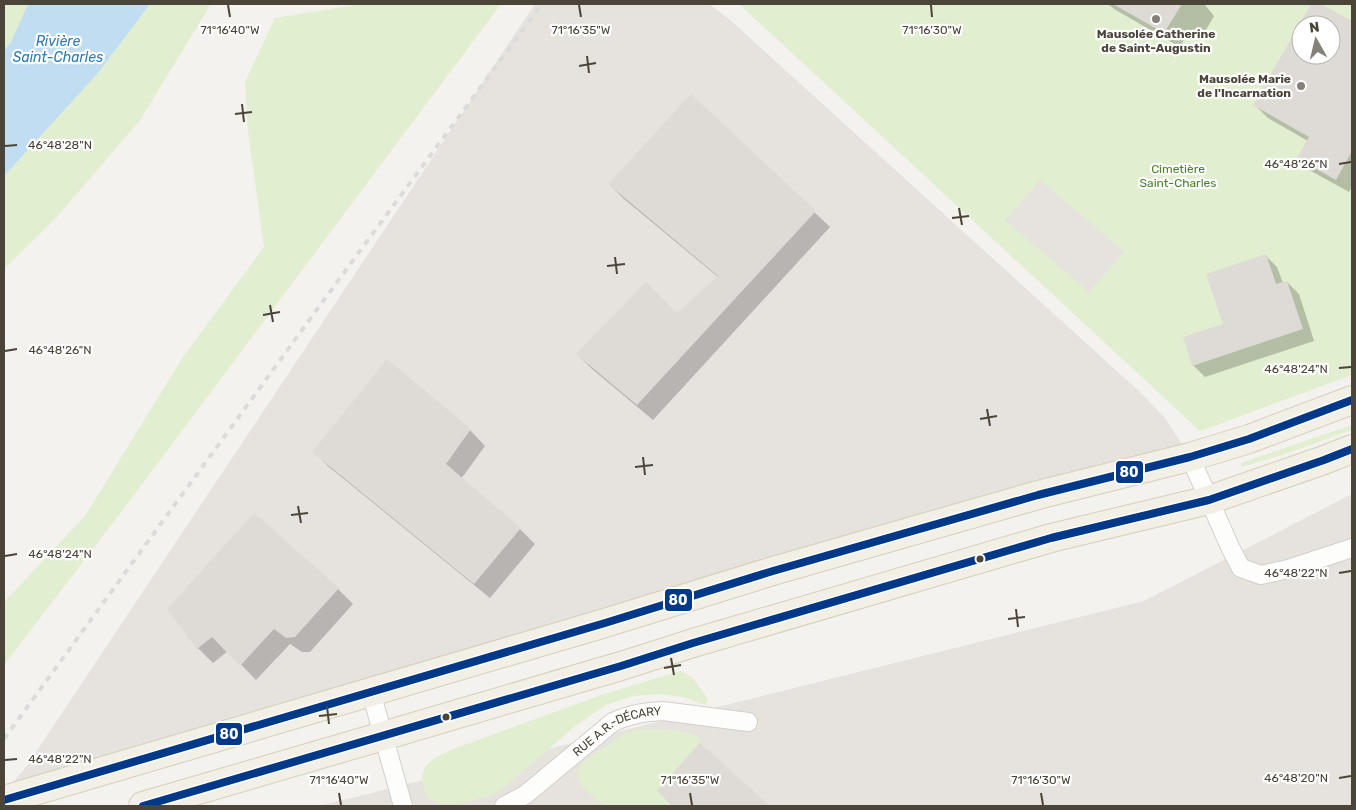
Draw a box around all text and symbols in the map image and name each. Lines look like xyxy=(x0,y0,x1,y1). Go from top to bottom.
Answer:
marker: Mausolée Catherine de Saint-Augustin xyxy=(1150,13,1162,25)
north arrow xyxy=(1291,15,1341,65)
text: N xyxy=(1308,19,1320,37)
text: 71°16'40"W xyxy=(200,23,260,37)
text: 71°16'35"W xyxy=(552,23,611,37)
text: 71°16'30"W xyxy=(902,23,962,37)
place label: Mausolée Catherine de Saint-Augustin xyxy=(1097,27,1215,55)
water label: Rivière Saint-Charles xyxy=(13,33,103,66)
place label: Mausolée Marie de l'Incarnation xyxy=(1197,72,1291,100)
marker: Mausolée Marie de l'Incarnation xyxy=(1295,80,1307,92)
text: 46°48'28"N xyxy=(28,138,92,152)
text: 46°48'26"N xyxy=(1264,157,1328,171)
park label: Cimetière Saint-Charles xyxy=(1140,162,1216,190)
text: 46°48'26"N xyxy=(28,343,92,357)
text: 46°48'24"N xyxy=(1264,362,1328,376)
line badge: 80 xyxy=(1115,460,1144,484)
text: 80 xyxy=(1120,464,1139,481)
text: 46°48'24"N xyxy=(28,547,92,561)
unlabelled marker xyxy=(975,554,985,564)
text: 46°48'22"N xyxy=(1264,566,1328,580)
line badge: 80 xyxy=(664,588,693,612)
text: 80 xyxy=(669,592,688,609)
street label: RUE A.R.-DÉCARY xyxy=(570,704,662,759)
unlabelled marker xyxy=(441,712,451,722)
line badge: 80 xyxy=(215,722,243,746)
text: 80 xyxy=(220,726,239,743)
text: 46°48'22"N xyxy=(28,752,92,766)
text: 46°48'20"N xyxy=(1264,771,1328,785)
text: 71°16'40"W xyxy=(309,773,369,787)
text: 71°16'35"W xyxy=(661,773,720,787)
text: 71°16'30"W xyxy=(1011,773,1071,787)

